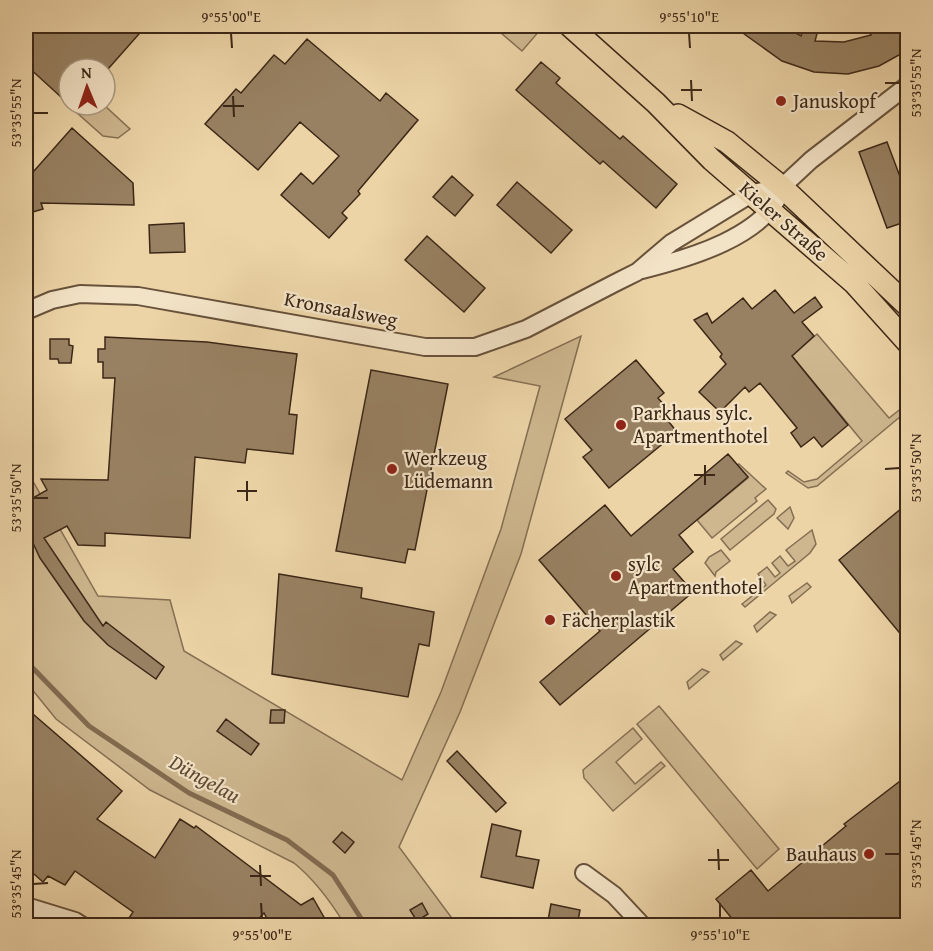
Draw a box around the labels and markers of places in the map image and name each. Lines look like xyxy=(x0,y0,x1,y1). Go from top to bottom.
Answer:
place label: Januskopf xyxy=(790,86,878,115)
marker: Januskopf xyxy=(774,94,788,108)
place label: Parkhaus sylc. Apartmenthotel xyxy=(633,398,769,450)
marker: Parkhaus sylc. Apartmenthotel xyxy=(614,418,628,432)
place label: Werkzeug Lüdemann xyxy=(404,443,493,495)
marker: Werkzeug Lüdemann xyxy=(385,462,399,476)
place label: sylc Apartmenthotel xyxy=(628,549,764,601)
marker: sylc Apartmenthotel xyxy=(609,569,623,583)
place label: Fächerplastik xyxy=(562,605,676,634)
marker: Fächerplastik xyxy=(543,613,557,627)
place label: Bauhaus xyxy=(786,839,857,868)
marker: Bauhaus xyxy=(862,847,876,861)

